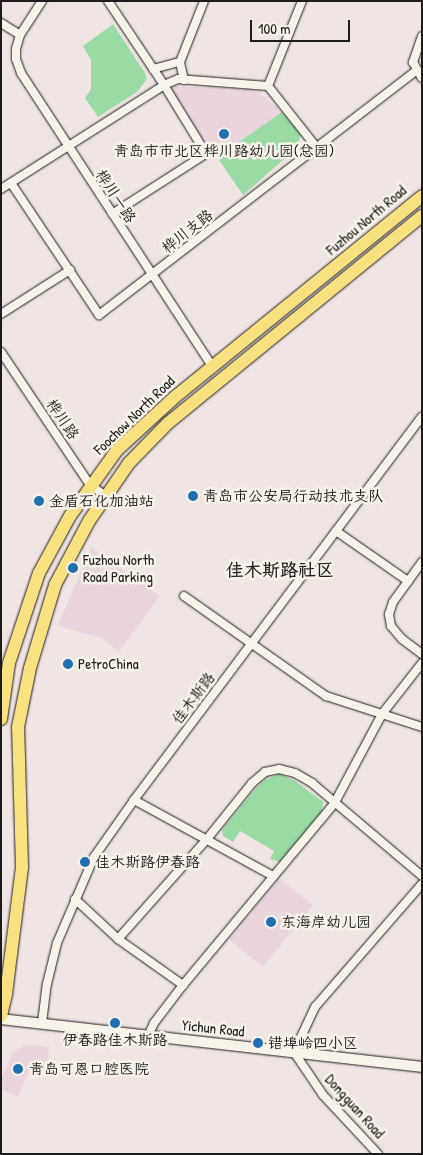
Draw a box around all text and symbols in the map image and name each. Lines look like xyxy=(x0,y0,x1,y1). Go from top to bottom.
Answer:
scale bar xyxy=(253,10,353,42)
text: 100 m xyxy=(258,18,291,39)
marker: 青岛市市北区桦川路幼儿园(总园) xyxy=(218,128,230,140)
place label: 青岛市市北区桦川路幼儿园(总园) xyxy=(114,142,334,160)
street label: 桦川一路 xyxy=(92,166,140,226)
street label: Fuzhou North Road xyxy=(322,181,410,259)
street label: 桦川支路 xyxy=(158,205,216,257)
street label: Foochow North Road xyxy=(90,372,178,458)
street label: 桦川路 xyxy=(43,395,83,443)
place label: 青岛市公安局行动技术支队 xyxy=(203,487,383,505)
marker: 青岛市公安局行动技术支队 xyxy=(187,490,199,502)
place label: 金盾石化加油站 xyxy=(49,492,154,510)
marker: 金盾石化加油站 xyxy=(33,495,45,507)
place label: Fuzhou North Road Parking xyxy=(83,550,154,585)
district label: 佳木斯路社区 xyxy=(226,559,334,581)
marker: Fuzhou North Road Parking xyxy=(67,562,79,574)
place label: PetroChina xyxy=(78,655,139,673)
marker: PetroChina xyxy=(62,658,74,670)
street label: 佳木斯路 xyxy=(168,669,218,727)
place label: 佳木斯路伊春路 xyxy=(95,853,200,871)
marker: 佳木斯路伊春路 xyxy=(79,856,91,868)
place label: 东海岸幼儿园 xyxy=(281,913,371,931)
marker: 东海岸幼儿园 xyxy=(265,916,277,928)
street label: Yichun Road xyxy=(181,1016,245,1040)
marker: 伊春路佳木斯路 xyxy=(109,1017,121,1029)
place label: 伊春路佳木斯路 xyxy=(63,1031,167,1049)
place label: 错埠岭四小区 xyxy=(268,1034,358,1052)
marker: 错埠岭四小区 xyxy=(252,1037,264,1049)
place label: 青岛可恩口腔医院 xyxy=(29,1060,149,1078)
marker: 青岛可恩口腔医院 xyxy=(11,1062,25,1076)
street label: Dongguan Road xyxy=(322,1070,388,1142)

